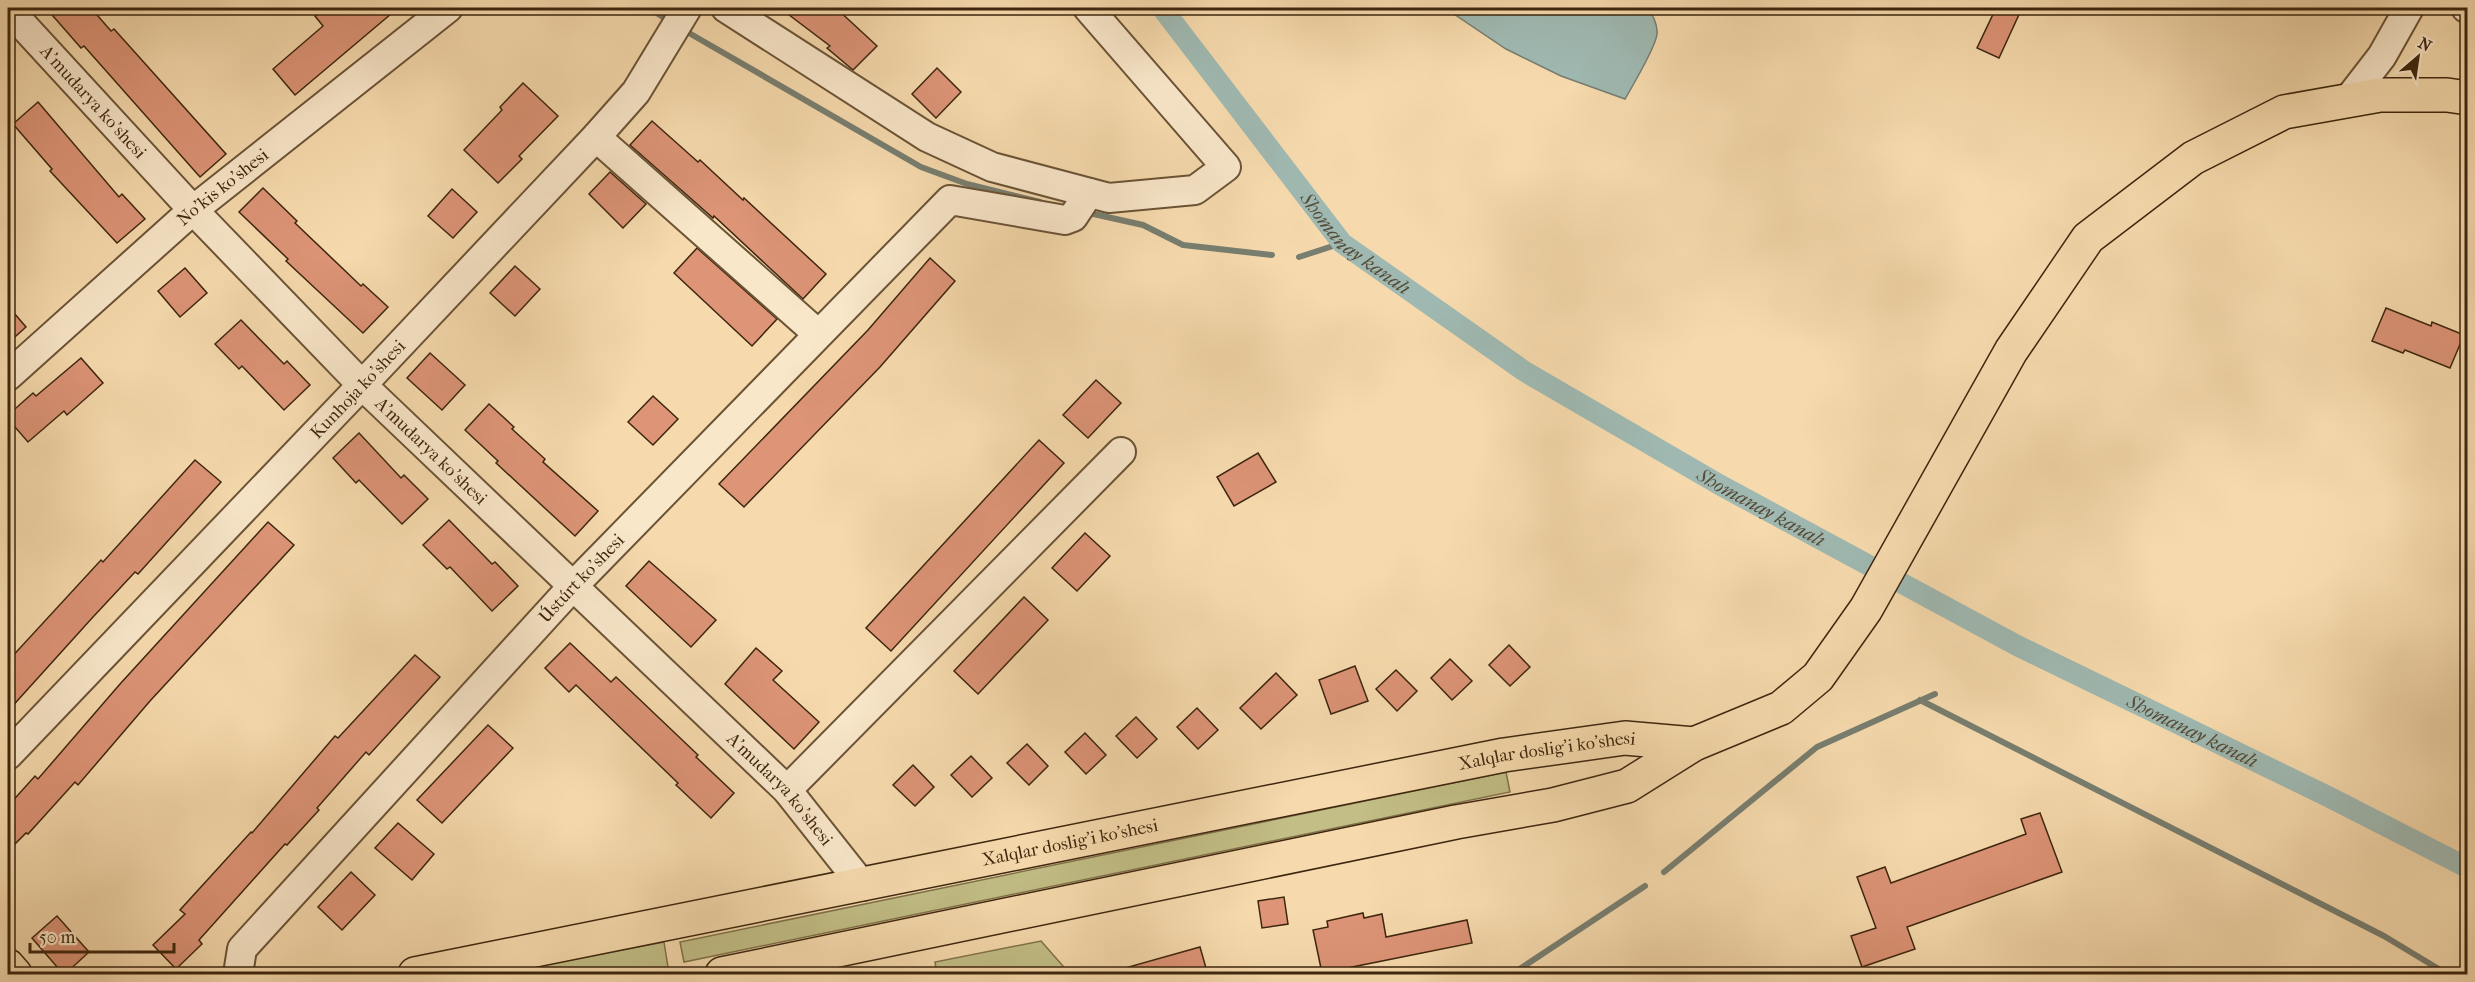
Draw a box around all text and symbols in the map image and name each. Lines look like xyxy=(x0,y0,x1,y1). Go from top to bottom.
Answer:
north arrow xyxy=(2388,27,2448,87)
text: N xyxy=(2415,33,2436,56)
street label: A'mudarya ko'shesi xyxy=(35,40,151,163)
street label: No'kis ko'shesi xyxy=(173,144,273,230)
water label: Shomanay kanalı xyxy=(1295,187,1415,299)
street label: Kunhoja ko'shesi xyxy=(306,335,410,443)
street label: A'mudarya ko'shesi xyxy=(370,392,492,510)
water label: Shomanay kanalı xyxy=(1692,462,1830,551)
street label: Ústúrt ko'shesi xyxy=(534,529,629,627)
water label: Shomanay kanalı xyxy=(2122,689,2262,772)
street label: A'mudarya ko'shesi xyxy=(722,727,838,850)
street label: Xalqlar doslig'i ko'shesi xyxy=(1456,727,1637,774)
street label: Xalqlar doslig'i ko'shesi xyxy=(980,814,1160,870)
scale bar xyxy=(30,916,174,954)
text: 50 m xyxy=(39,927,76,948)

